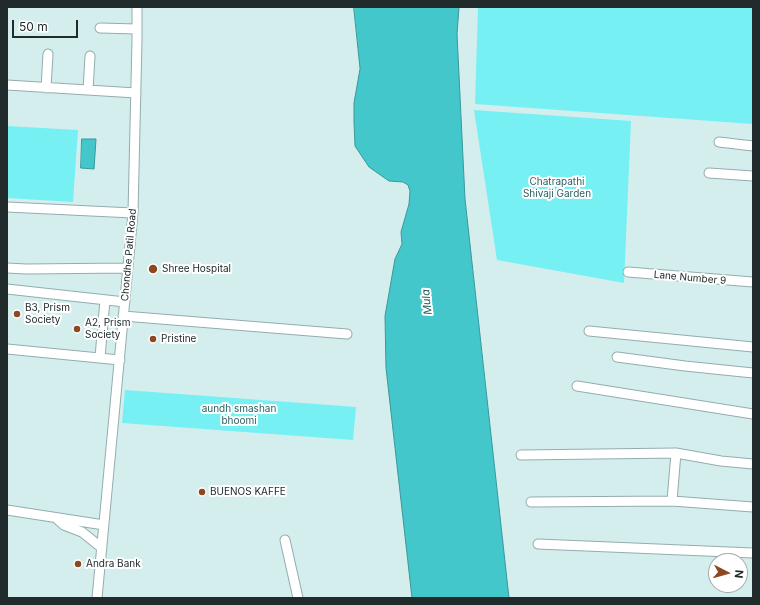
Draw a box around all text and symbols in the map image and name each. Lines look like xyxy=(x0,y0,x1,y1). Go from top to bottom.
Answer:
scale bar xyxy=(14,12,80,38)
text: 50 m xyxy=(19,19,48,34)
park label: Chatrapathi Shivaji Garden xyxy=(523,176,591,200)
street label: Chondhe Patil Road xyxy=(119,208,139,302)
marker: Shree Hospital xyxy=(147,263,159,275)
place label: Shree Hospital xyxy=(162,263,231,275)
street label: Lane Number 9 xyxy=(653,269,727,287)
water label: Mula xyxy=(419,288,435,316)
place label: B3, Prism Society xyxy=(25,302,70,326)
marker: B3, Prism Society xyxy=(12,309,22,319)
place label: A2, Prism Society xyxy=(85,317,130,340)
marker: A2, Prism Society xyxy=(72,324,82,334)
place label: Pristine xyxy=(161,333,196,345)
marker: Pristine xyxy=(148,334,158,344)
park label: aundh smashan bhoomi xyxy=(202,403,276,426)
place label: BUENOS KAFFE xyxy=(210,486,286,498)
marker: BUENOS KAFFE xyxy=(197,487,207,497)
north arrow xyxy=(708,553,748,593)
place label: Andra Bank xyxy=(86,558,141,570)
marker: Andra Bank xyxy=(73,559,83,569)
text: N xyxy=(732,569,746,579)

